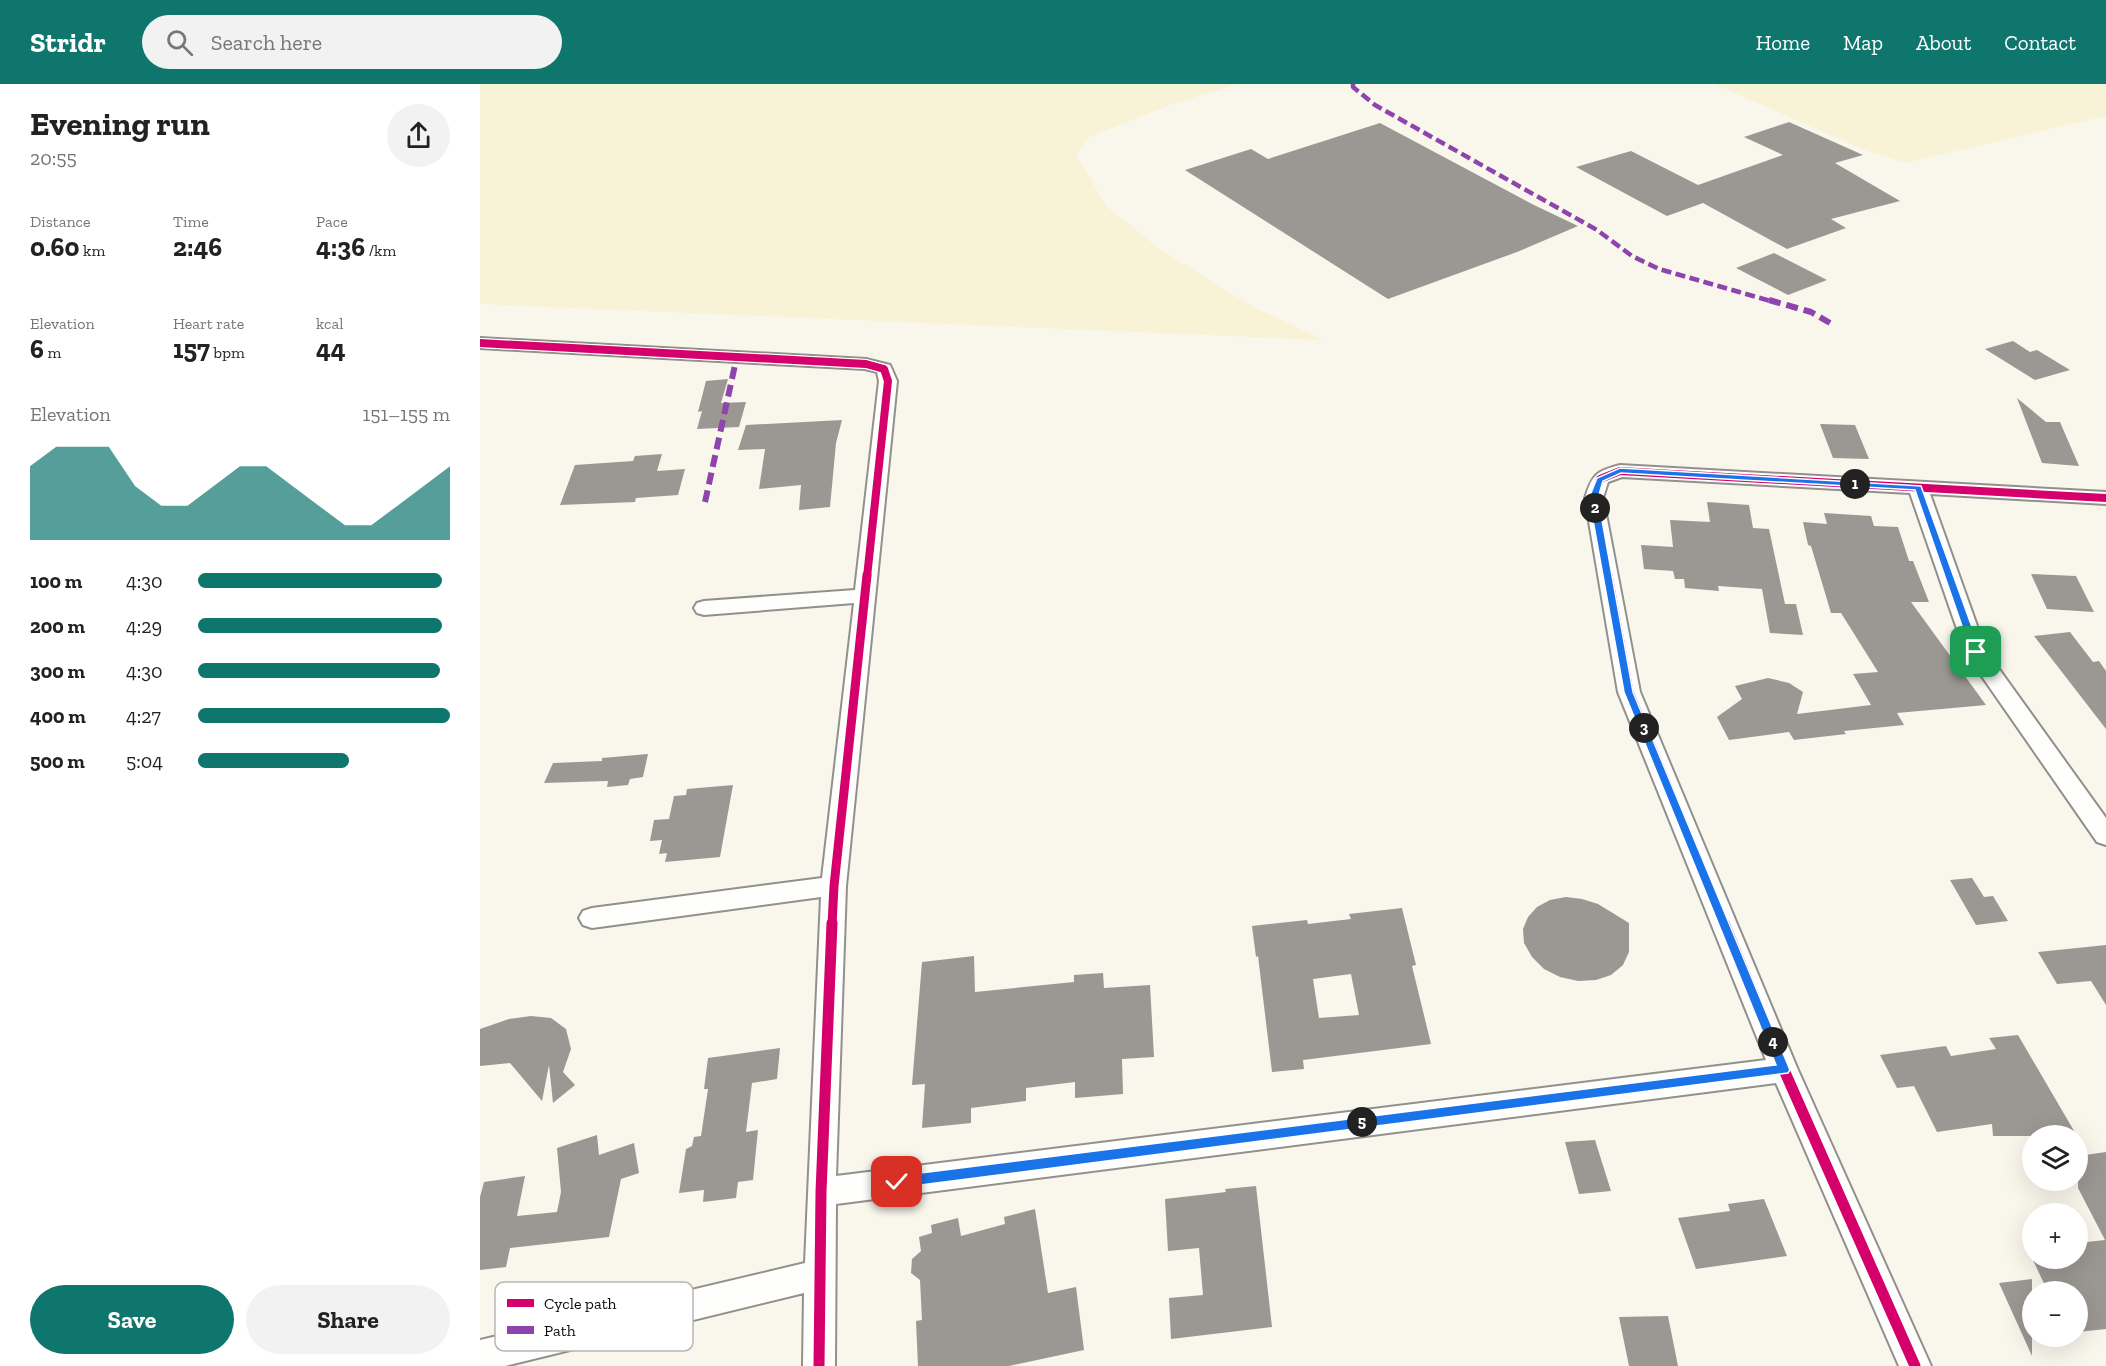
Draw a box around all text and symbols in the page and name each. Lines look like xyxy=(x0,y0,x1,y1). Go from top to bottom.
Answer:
search box xyxy=(142,15,562,69)
text: Stridr xyxy=(30,26,106,59)
icon: search xyxy=(163,26,196,59)
text: Search here xyxy=(211,29,322,56)
text: Home xyxy=(1756,30,1810,55)
text: Map xyxy=(1843,30,1883,55)
text: About xyxy=(1916,30,1971,55)
text: Contact xyxy=(2004,30,2076,55)
text: Evening run xyxy=(30,104,210,143)
button: share xyxy=(387,104,450,167)
text: 20:55 xyxy=(30,146,77,170)
text: Distance xyxy=(30,212,91,231)
text: Time xyxy=(173,212,209,231)
text: Pace xyxy=(316,212,348,231)
text: 0.60 xyxy=(30,231,79,263)
text: 2:46 xyxy=(173,231,222,263)
text: 4:36 xyxy=(316,231,365,263)
text: km xyxy=(79,241,105,260)
text: /km xyxy=(365,241,396,260)
text: Elevation xyxy=(30,314,95,333)
text: Heart rate xyxy=(173,314,244,333)
text: kcal xyxy=(316,314,343,333)
text: 6 xyxy=(30,333,44,365)
text: 157 xyxy=(173,333,210,365)
text: 44 xyxy=(316,333,346,365)
text: m xyxy=(44,343,61,362)
text: bpm xyxy=(210,343,245,362)
text: Elevation xyxy=(30,402,111,426)
text: 151–155 m xyxy=(363,402,450,426)
pin: 1 xyxy=(1840,469,1870,499)
text: 1 xyxy=(1852,474,1858,493)
pin: 2 xyxy=(1580,493,1610,523)
text: 2 xyxy=(1591,498,1599,517)
text: 100 m xyxy=(30,569,82,593)
text: 4:30 xyxy=(126,569,163,593)
text: 200 m xyxy=(30,614,85,638)
text: 4:29 xyxy=(126,614,162,638)
pin xyxy=(1950,626,2001,677)
icon: arrive xyxy=(1959,635,1992,668)
text: 300 m xyxy=(30,659,85,683)
text: 4:30 xyxy=(126,659,163,683)
text: 400 m xyxy=(30,704,86,728)
text: 4:27 xyxy=(126,704,161,728)
pin: 3 xyxy=(1629,713,1659,743)
text: 3 xyxy=(1640,718,1648,737)
text: 500 m xyxy=(30,749,85,773)
text: 5:04 xyxy=(126,749,163,773)
pin: 4 xyxy=(1758,1027,1788,1057)
text: 4 xyxy=(1768,1032,1778,1051)
pin: 5 xyxy=(1347,1107,1377,1137)
text: 5 xyxy=(1358,1112,1366,1131)
map controls xyxy=(2022,1125,2088,1347)
button: layers xyxy=(2022,1125,2088,1191)
pin xyxy=(871,1156,922,1207)
icon: check xyxy=(880,1165,913,1198)
button: + xyxy=(2022,1203,2088,1269)
button: − xyxy=(2022,1281,2088,1347)
legend xyxy=(495,1282,693,1351)
button: Save xyxy=(30,1285,234,1354)
button: Share xyxy=(246,1285,450,1354)
text: Cycle path xyxy=(544,1294,617,1313)
text: Path xyxy=(544,1321,576,1340)

